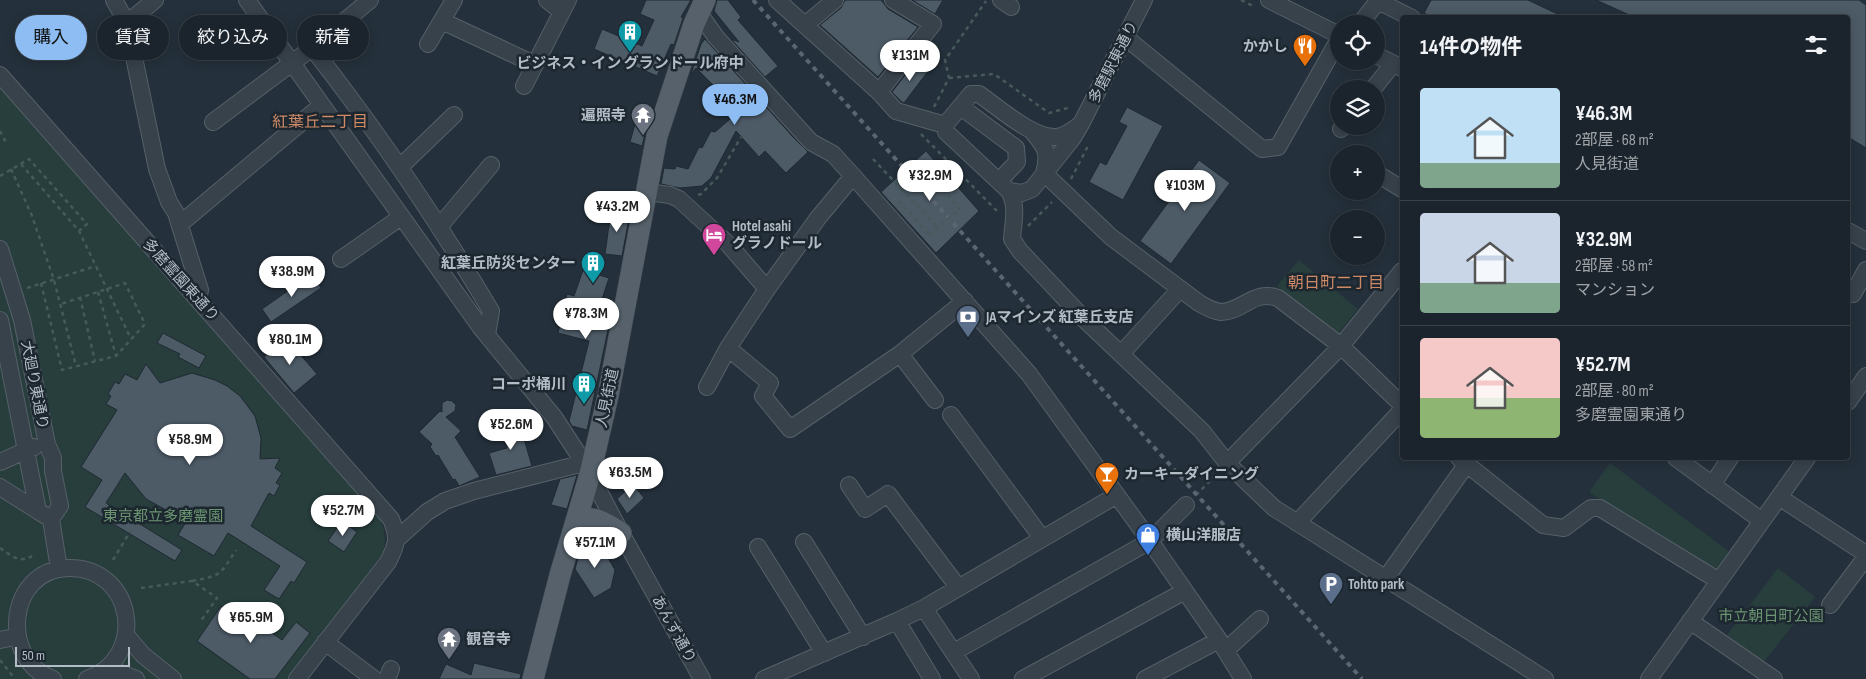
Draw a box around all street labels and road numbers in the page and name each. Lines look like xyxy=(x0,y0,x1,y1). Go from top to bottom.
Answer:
street label: 多磨駅東通り xyxy=(1085,18,1142,107)
street label: 多磨霊園東通り xyxy=(138,235,223,326)
street label: 大廻り東通り xyxy=(17,339,52,431)
street label: 人見街道 xyxy=(592,367,623,429)
street label: あんず通り xyxy=(647,592,700,667)

